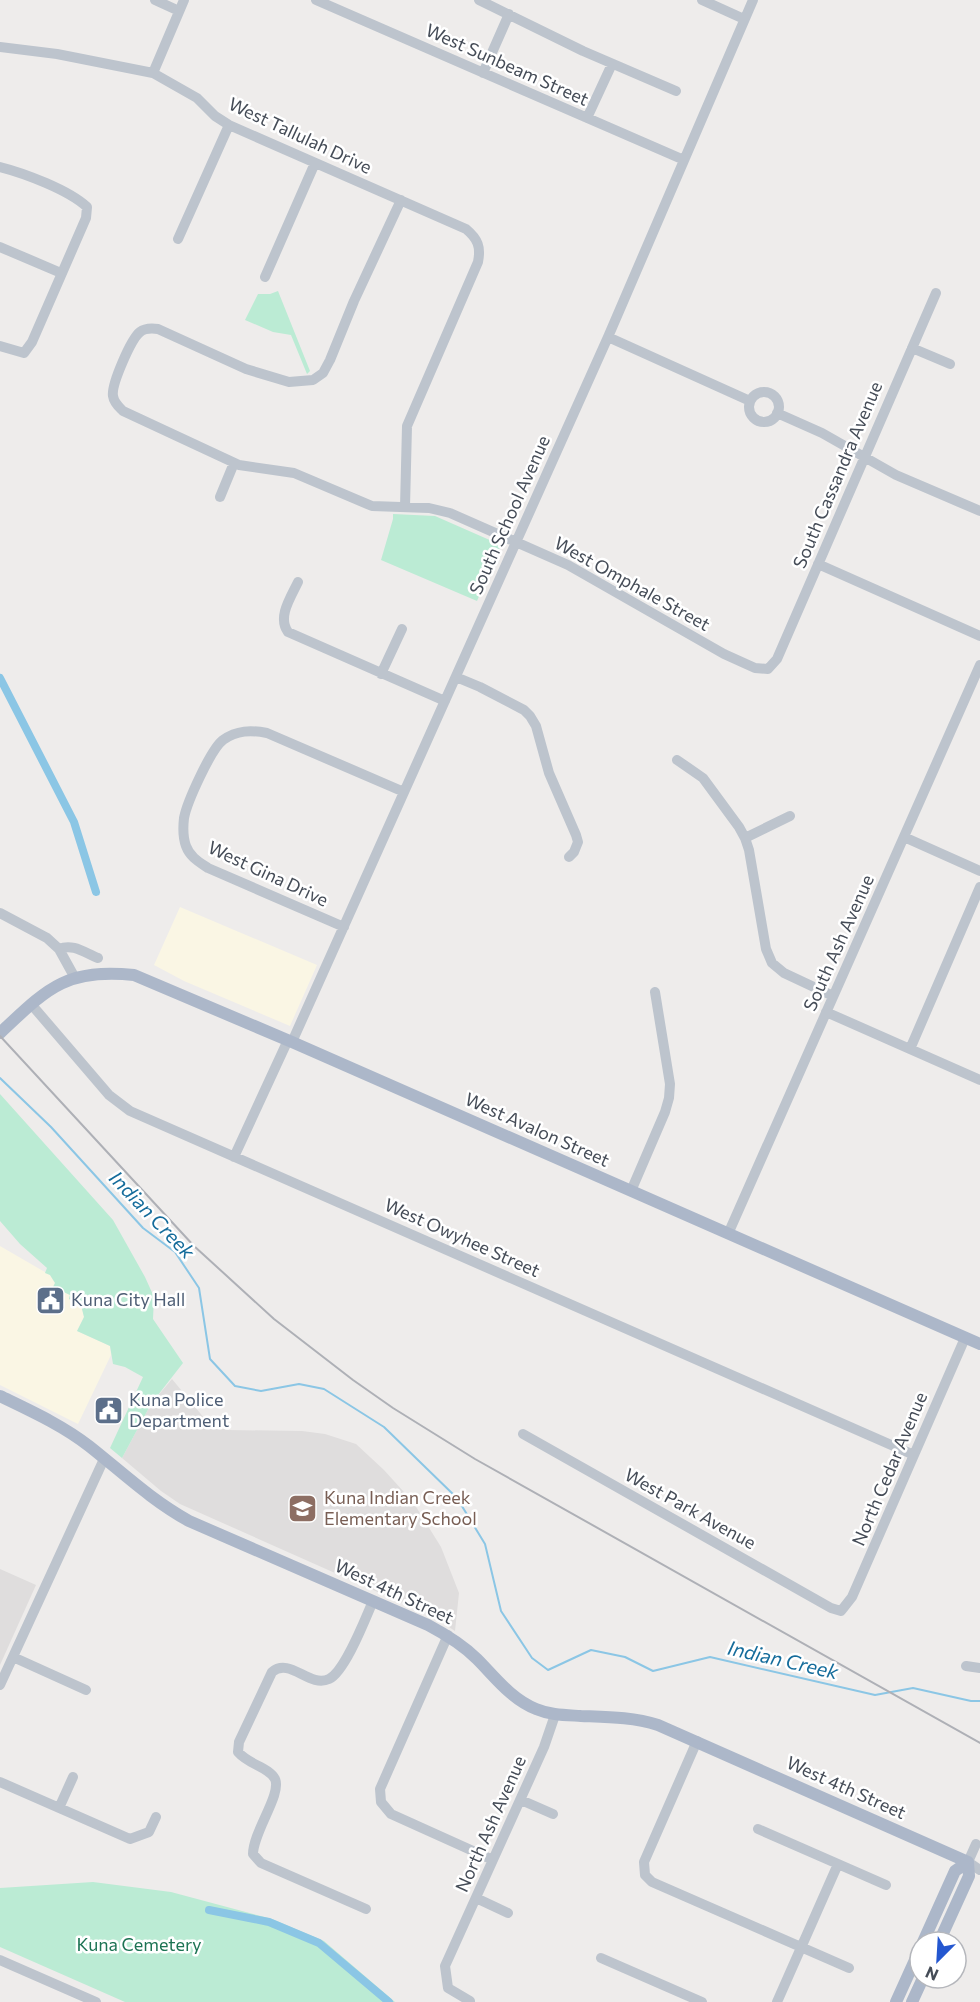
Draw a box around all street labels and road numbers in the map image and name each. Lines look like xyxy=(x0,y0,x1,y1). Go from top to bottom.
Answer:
street label: West Sunbeam Street xyxy=(423,18,592,110)
street label: West Tallulah Drive xyxy=(225,92,375,178)
street label: South Cassandra Avenue xyxy=(788,378,886,571)
street label: South School Avenue xyxy=(464,432,554,598)
street label: West Omphale Street xyxy=(551,531,714,635)
street label: West Gina Drive xyxy=(205,836,332,911)
street label: South Ash Avenue xyxy=(798,871,878,1014)
street label: West Avalon Street xyxy=(462,1087,613,1171)
street label: West Owyhee Street xyxy=(381,1193,543,1281)
street label: North Cedar Avenue xyxy=(847,1388,931,1549)
street label: West Park Avenue xyxy=(621,1463,760,1553)
street label: West 4th Street xyxy=(332,1554,457,1628)
street label: West 4th Street xyxy=(783,1751,910,1823)
street label: North Ash Avenue xyxy=(450,1752,530,1895)

